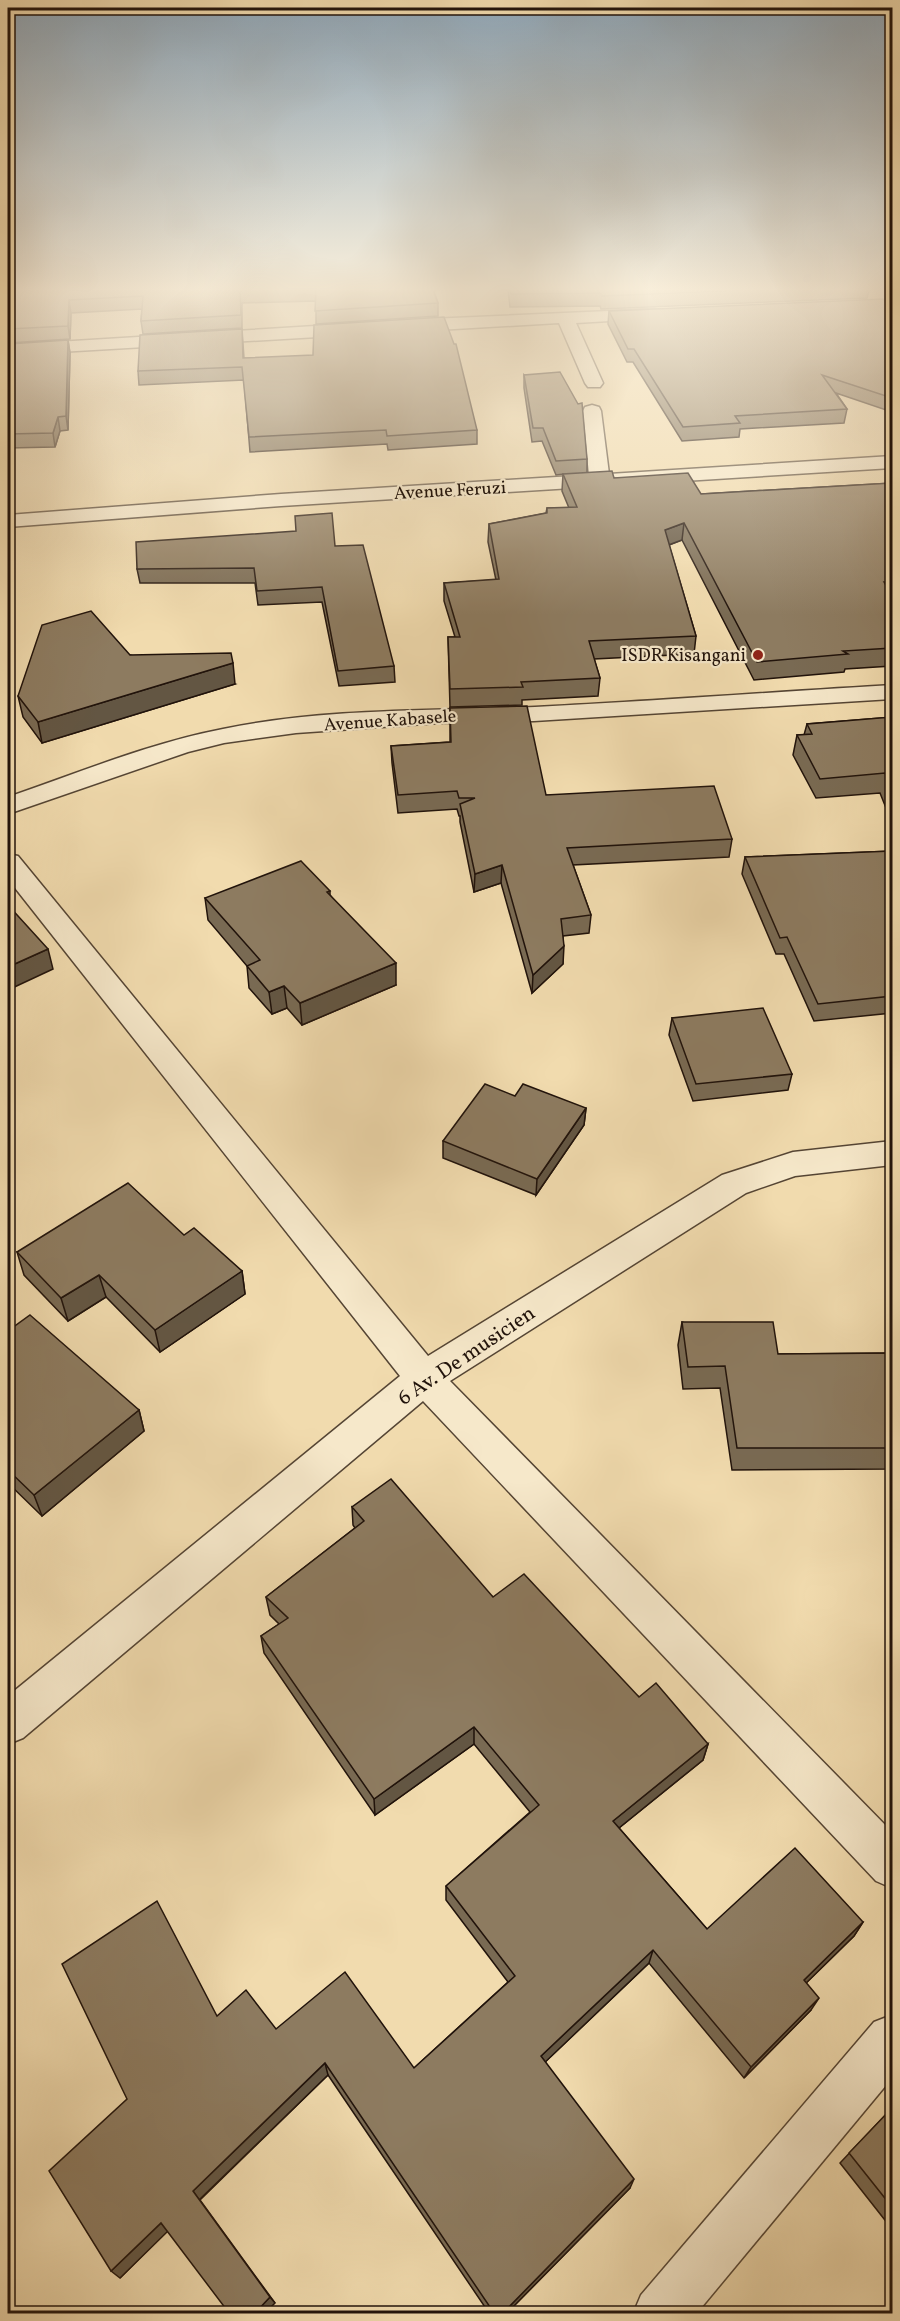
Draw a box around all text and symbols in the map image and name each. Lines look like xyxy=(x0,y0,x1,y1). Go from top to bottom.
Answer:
street label: Avenue Feruzi xyxy=(393,476,507,507)
place label: ISDR Kisangani xyxy=(621,644,746,669)
marker: ISDR Kisangani xyxy=(751,648,765,662)
street label: Avenue Kabasele xyxy=(323,704,457,739)
street label: 6 Av. De musicien xyxy=(392,1299,541,1413)

